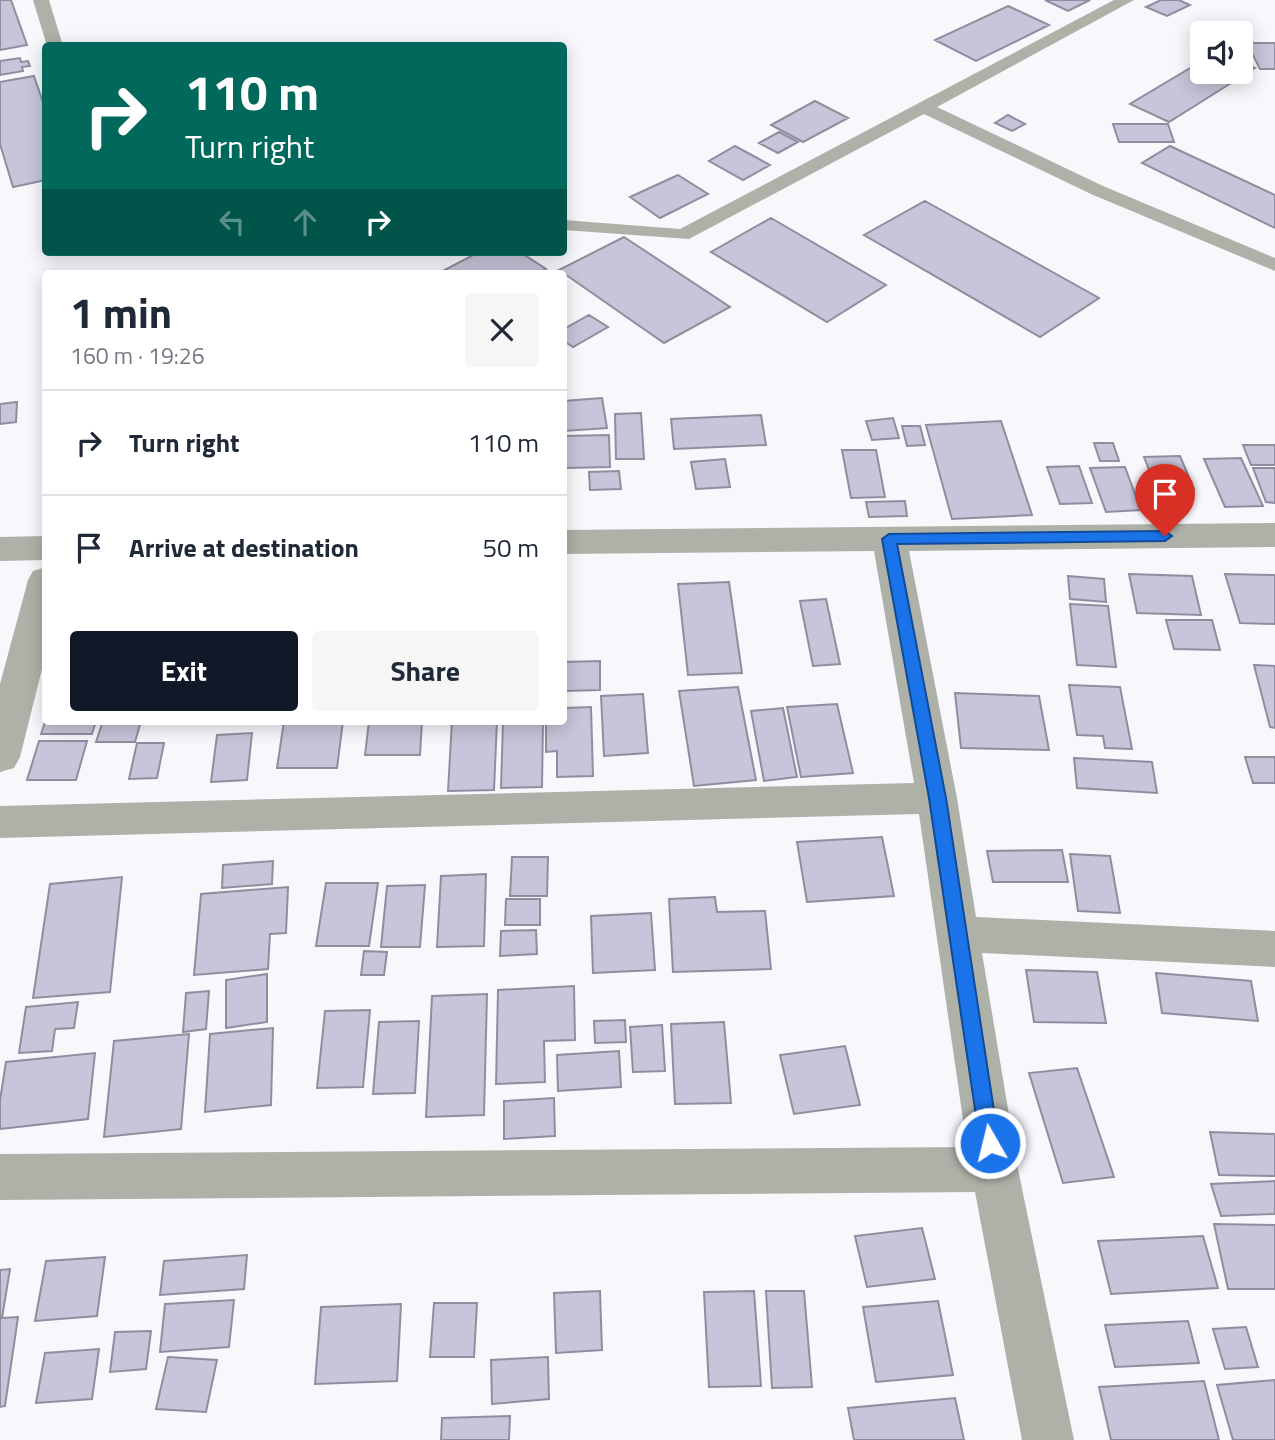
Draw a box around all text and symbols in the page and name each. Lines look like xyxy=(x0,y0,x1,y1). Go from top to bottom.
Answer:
map controls xyxy=(1190,21,1253,84)
button: sound xyxy=(1190,21,1253,84)
text: 110 m xyxy=(185,54,319,129)
icon: right xyxy=(70,70,161,161)
text: Turn right xyxy=(185,122,314,170)
icon: left xyxy=(213,203,251,241)
icon: ahead xyxy=(286,203,324,241)
icon: right xyxy=(359,203,397,241)
text: 1 min xyxy=(70,280,172,344)
button: close xyxy=(465,293,539,367)
text: 160 m · 19:26 xyxy=(70,338,205,373)
text: Turn right xyxy=(129,423,240,462)
text: 110 m xyxy=(468,423,539,462)
icon: right xyxy=(70,424,108,462)
pin xyxy=(1135,464,1195,536)
icon: arrive xyxy=(1146,475,1184,513)
text: Arrive at destination xyxy=(129,528,359,567)
text: 50 m xyxy=(482,528,539,567)
icon: arrive xyxy=(70,529,108,567)
button: Exit xyxy=(70,631,298,711)
button: Share xyxy=(312,631,539,711)
position arrow xyxy=(953,1106,1027,1180)

